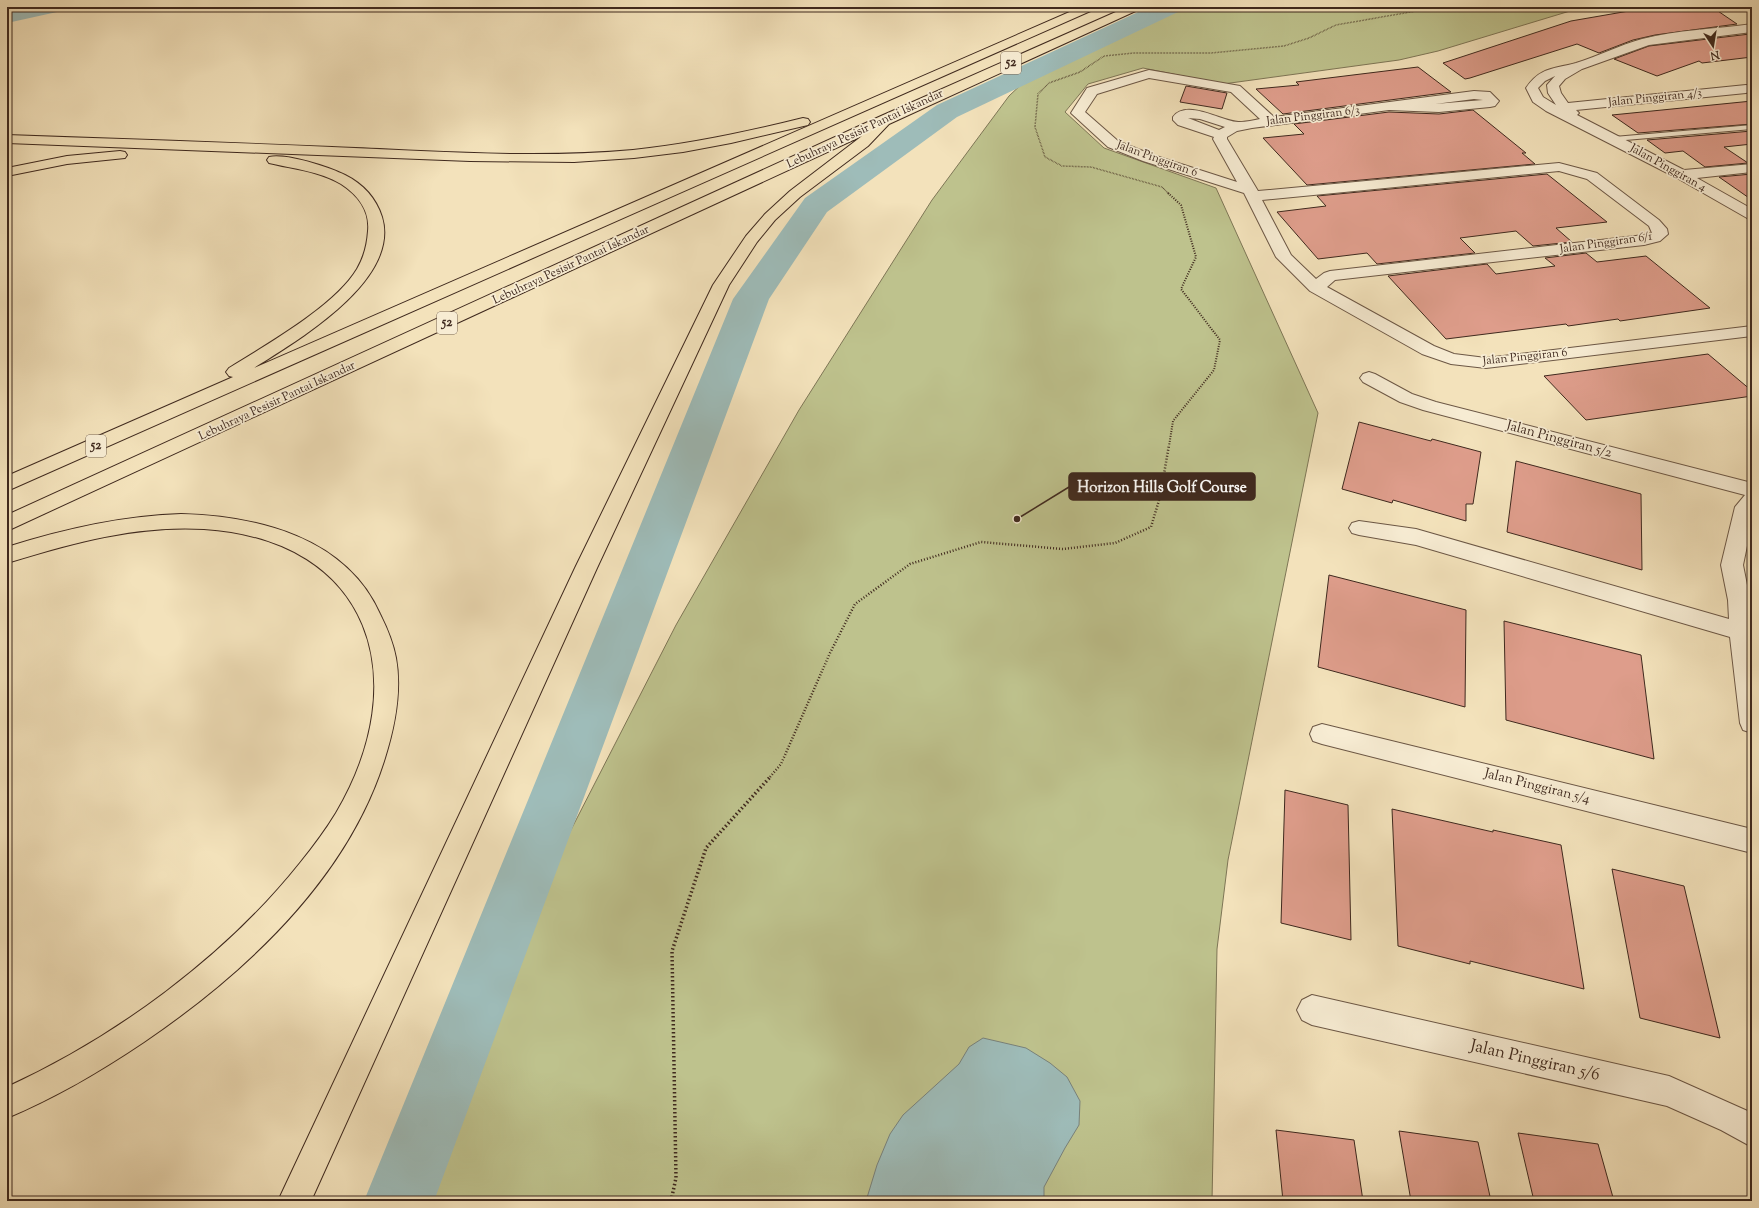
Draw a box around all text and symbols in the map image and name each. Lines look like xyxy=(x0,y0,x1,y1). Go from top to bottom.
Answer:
north arrow xyxy=(1693,26,1733,66)
text: N xyxy=(1709,46,1722,64)
road number: 52 xyxy=(1001,52,1021,74)
street label: Lebuhraya Pesisir Pantai Iskandar xyxy=(784,84,947,173)
street label: Jalan Pinggiran 4/3 xyxy=(1606,84,1703,112)
street label: Jalan Pinggiran 6/3 xyxy=(1264,101,1361,131)
street label: Jalan Pinggiran 6 xyxy=(1113,136,1200,182)
street label: Jalan Pinggiran 4 xyxy=(1625,139,1710,197)
street label: Lebuhraya Pesisir Pantai Iskandar xyxy=(490,220,653,309)
street label: Jalan Pinggiran 6/1 xyxy=(1558,228,1653,259)
road number: 52 xyxy=(437,312,457,334)
street label: Jalan Pinggiran 6 xyxy=(1481,344,1568,371)
street label: Lebuhraya Pesisir Pantai Iskandar xyxy=(196,356,359,445)
street label: Jalan Pinggiran 5/2 xyxy=(1503,416,1614,464)
road number: 52 xyxy=(86,435,106,457)
callout: Horizon Hills Golf Course xyxy=(1069,473,1255,500)
text: Horizon Hills Golf Course xyxy=(1077,478,1247,499)
street label: Jalan Pinggiran 5/4 xyxy=(1481,764,1592,810)
street label: Jalan Pinggiran 5/6 xyxy=(1467,1034,1602,1088)

